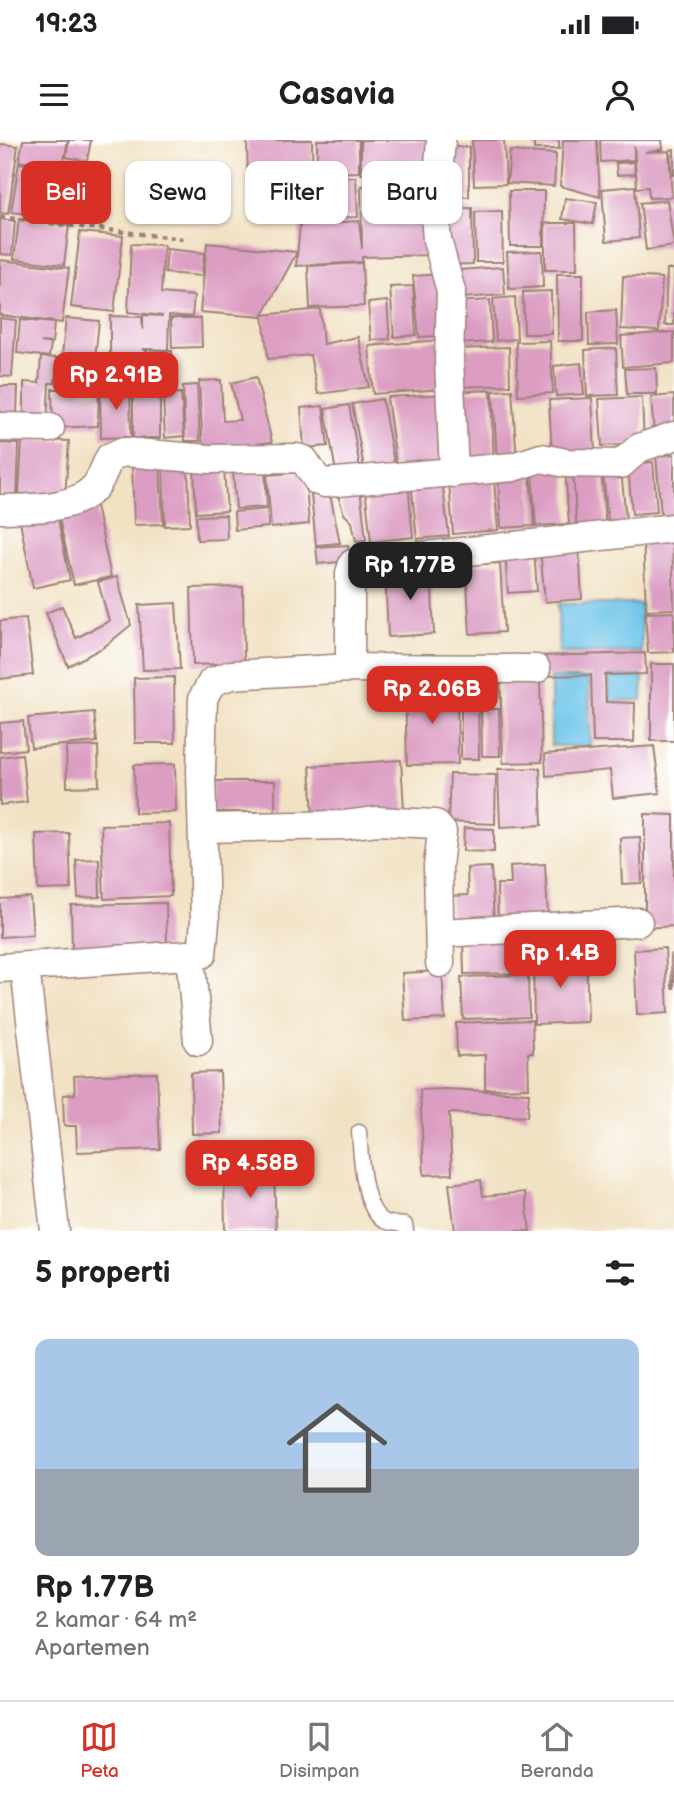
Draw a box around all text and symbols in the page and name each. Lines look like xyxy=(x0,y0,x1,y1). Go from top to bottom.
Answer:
text: 19:23 xyxy=(35,9,98,40)
text: Casavia xyxy=(279,75,395,114)
icon: menu xyxy=(35,76,73,114)
icon: person xyxy=(601,76,639,114)
chip: Beli xyxy=(21,161,111,224)
chip: Sewa xyxy=(125,161,231,224)
chip: Filter xyxy=(245,161,348,224)
chip: Baru xyxy=(362,161,462,224)
pin: Rp 2.91B xyxy=(44,352,188,412)
text: Rp 2.91B xyxy=(69,361,163,389)
pin: Rp 1.77B xyxy=(338,542,482,602)
text: Rp 1.77B xyxy=(364,551,456,579)
pin: Rp 2.06B xyxy=(360,666,504,726)
text: Rp 2.06B xyxy=(383,675,481,703)
pin: Rp 1.4B xyxy=(495,930,625,990)
text: Rp 1.4B xyxy=(520,939,600,967)
pin: Rp 4.58B xyxy=(178,1140,322,1200)
text: Rp 4.58B xyxy=(201,1149,299,1177)
icon: filters xyxy=(601,1254,639,1292)
text: 5 properti xyxy=(35,1255,170,1291)
icon: home xyxy=(274,1385,400,1511)
text: Rp 1.77B xyxy=(35,1570,154,1606)
text: 2 kamar · 64 m² xyxy=(35,1606,197,1634)
text: Apartemen xyxy=(35,1634,150,1662)
tab: Peta xyxy=(80,1718,119,1783)
tab: Disimpan xyxy=(279,1718,359,1783)
tab: Beranda xyxy=(520,1718,594,1783)

